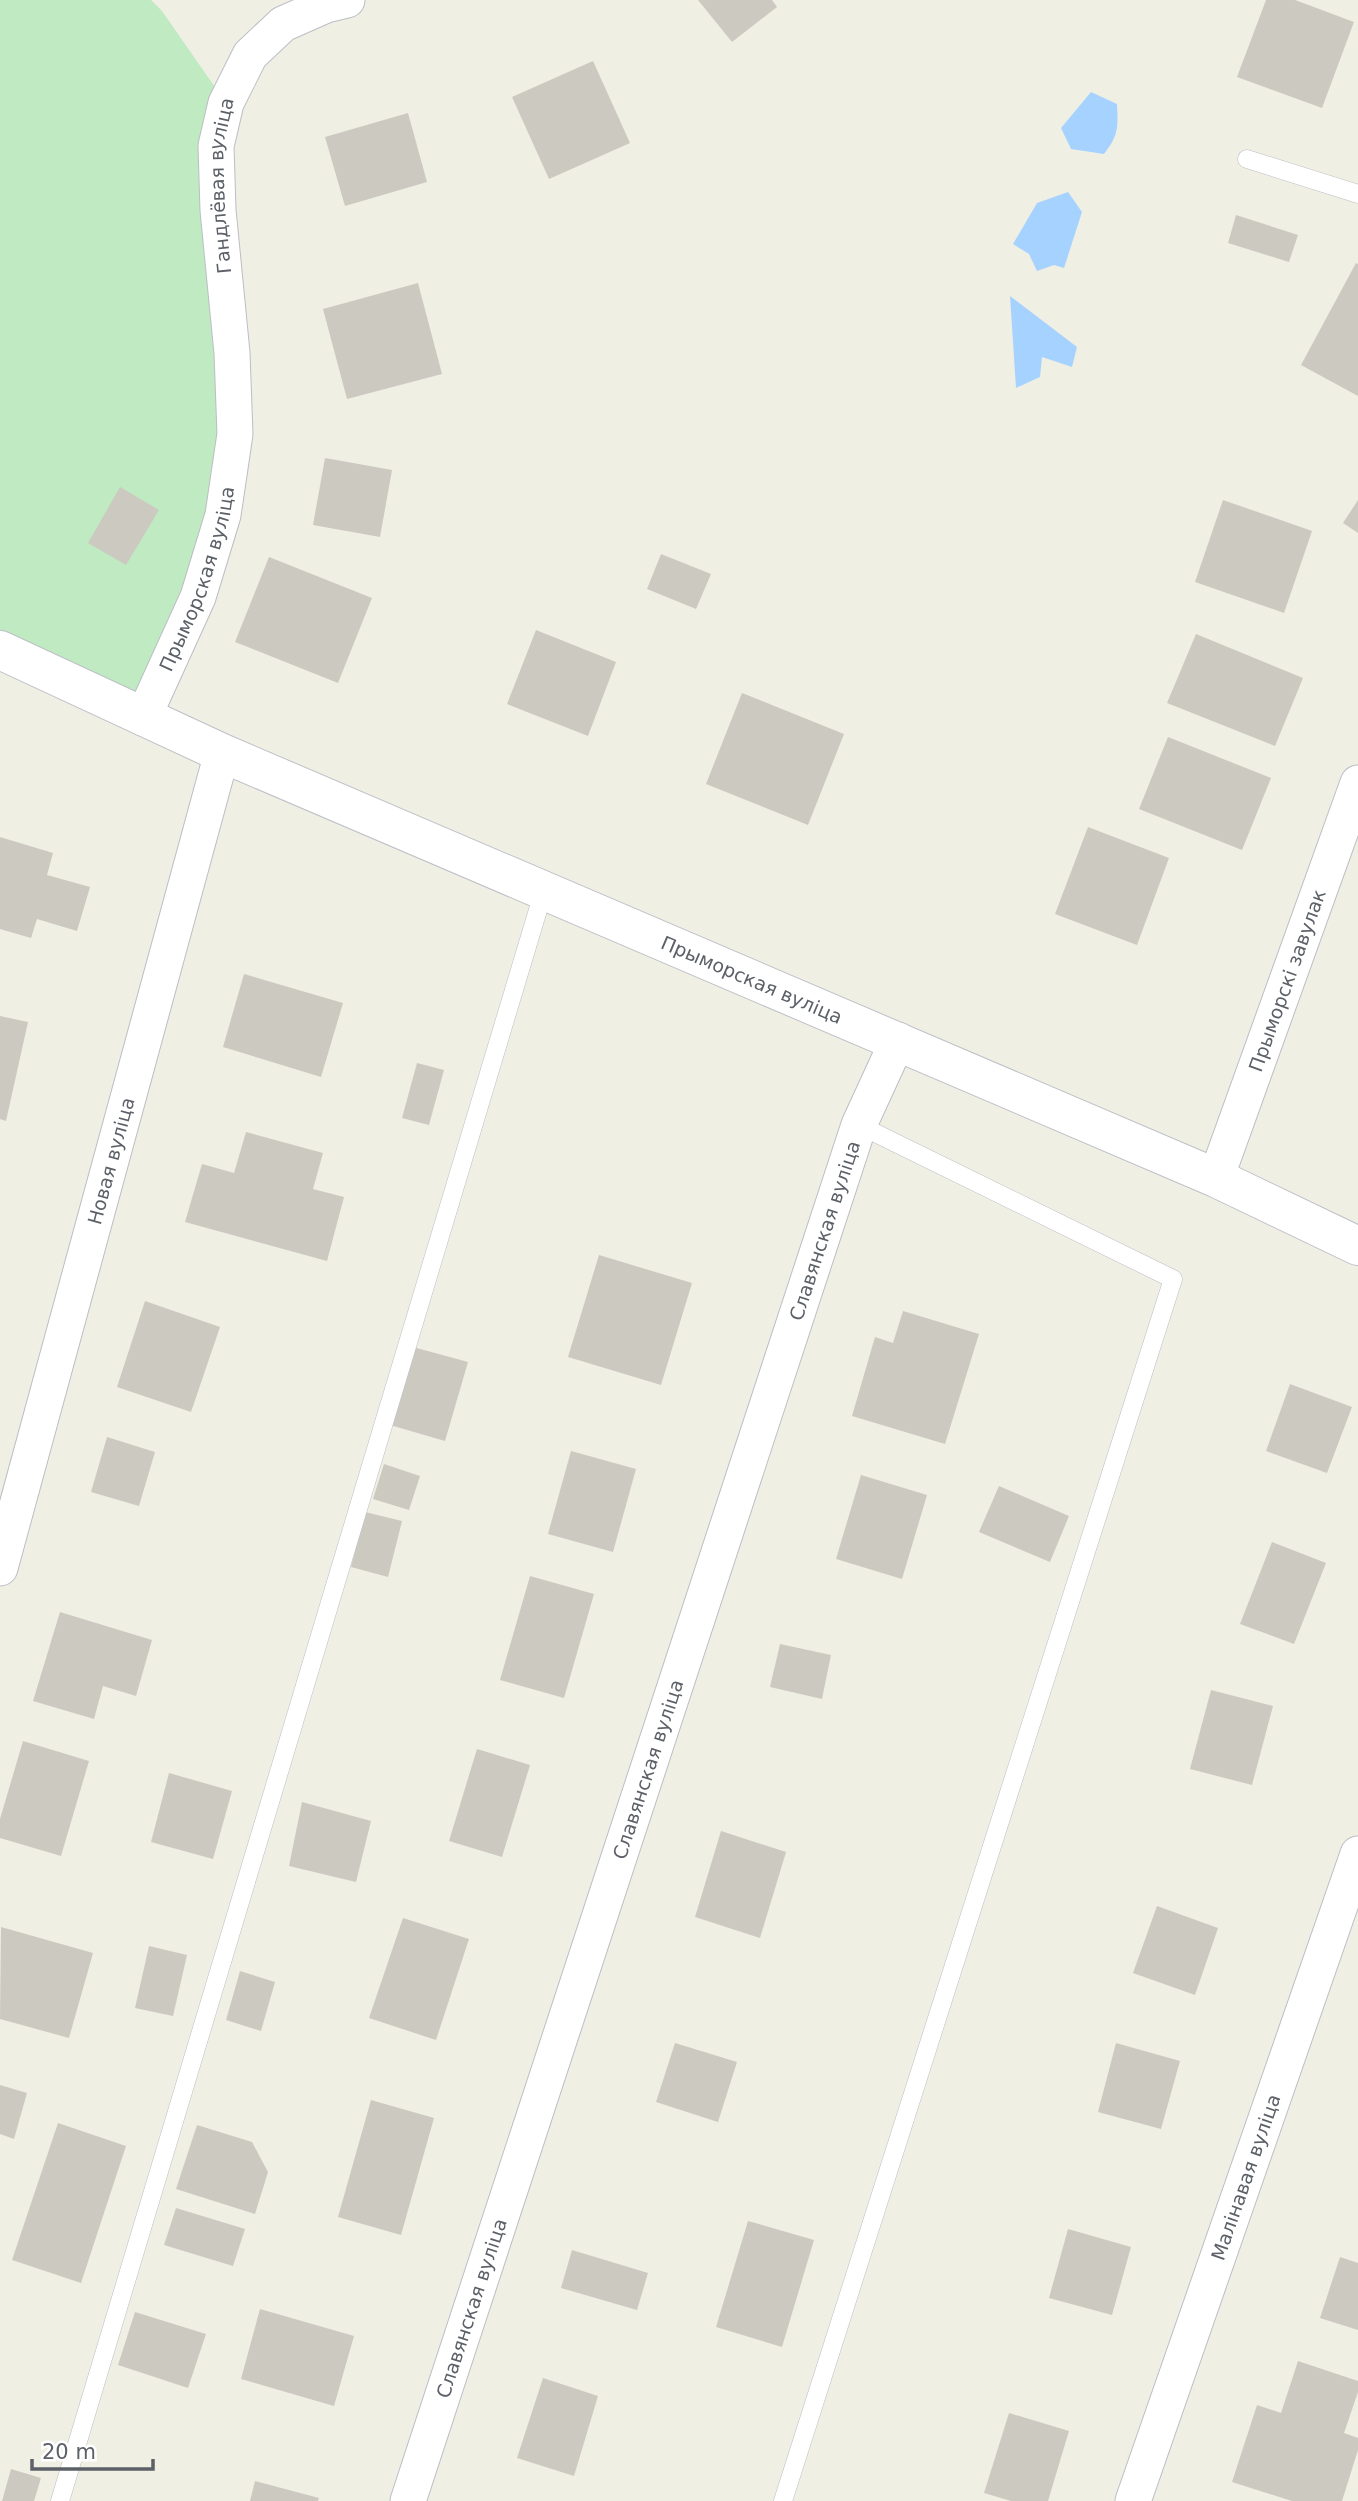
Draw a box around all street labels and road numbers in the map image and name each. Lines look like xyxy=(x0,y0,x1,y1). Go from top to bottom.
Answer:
street label: Гандлёвая вуліца xyxy=(204,95,238,275)
street label: Прыморская вуліца xyxy=(155,485,238,675)
street label: Прыморскі завулак xyxy=(1244,886,1330,1075)
street label: Прыморская вуліца xyxy=(658,931,846,1028)
street label: Новая вуліца xyxy=(83,1095,139,1227)
street label: Славянская вуліца xyxy=(785,1138,864,1323)
street label: Славянская вуліца xyxy=(608,1677,688,1862)
street label: Малінавая вуліца xyxy=(1207,2091,1285,2263)
street label: Славянская вуліца xyxy=(432,2215,511,2401)

